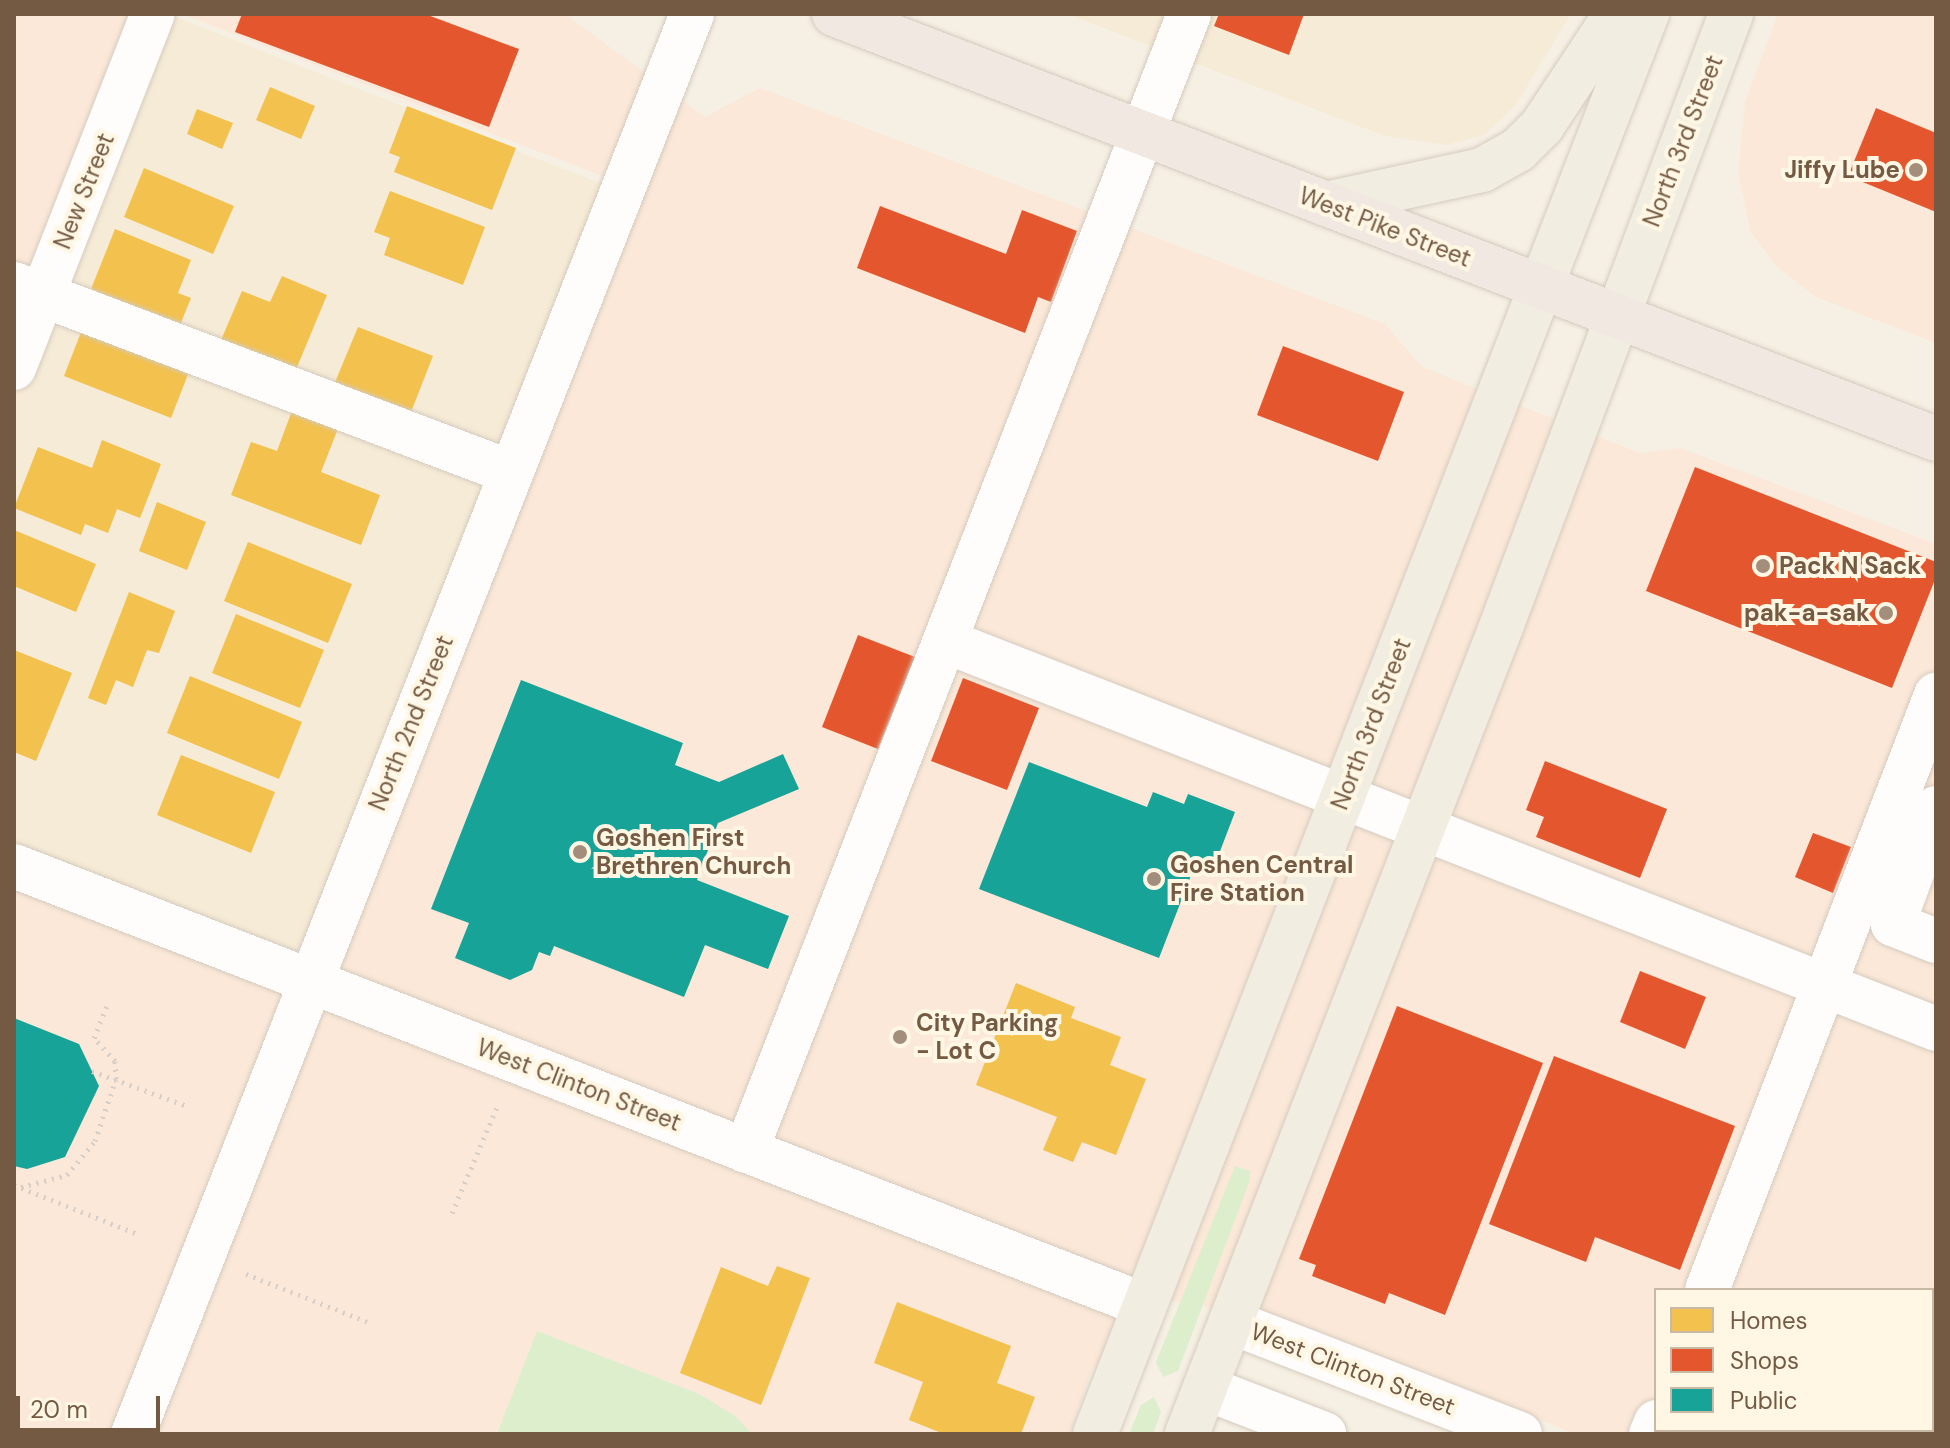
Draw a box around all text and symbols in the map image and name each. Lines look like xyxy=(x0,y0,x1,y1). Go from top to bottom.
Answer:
street label: North 3rd Street xyxy=(1637,51,1729,231)
street label: New Street xyxy=(48,129,120,253)
place label: Jiffy Lube xyxy=(1784,156,1900,184)
marker: Jiffy Lube xyxy=(1907,161,1925,179)
street label: West Pike Street xyxy=(1295,181,1475,273)
place label: Pack N Sack xyxy=(1779,552,1921,580)
marker: Pack N Sack xyxy=(1754,557,1772,575)
place label: pak-a-sak xyxy=(1744,599,1870,627)
marker: pak-a-sak xyxy=(1877,604,1895,622)
street label: North 2nd Street xyxy=(363,631,459,815)
street label: North 3rd Street xyxy=(1325,634,1417,814)
place label: Goshen First Brethren Church xyxy=(596,824,791,880)
marker: Goshen First Brethren Church xyxy=(571,843,589,861)
place label: Goshen Central Fire Station xyxy=(1170,851,1353,907)
marker: Goshen Central Fire Station xyxy=(1145,870,1163,888)
place label: City Parking - Lot C xyxy=(916,1009,1058,1065)
marker: City Parking - Lot C xyxy=(891,1028,909,1046)
street label: West Clinton Street xyxy=(473,1033,685,1137)
legend xyxy=(1654,1288,1934,1432)
text: Homes xyxy=(1730,1305,1808,1336)
street label: West Clinton Street xyxy=(1247,1317,1459,1421)
text: Shops xyxy=(1730,1345,1799,1376)
scale bar xyxy=(20,1380,164,1430)
text: Public xyxy=(1730,1385,1798,1416)
text: 20 m xyxy=(30,1394,88,1425)

